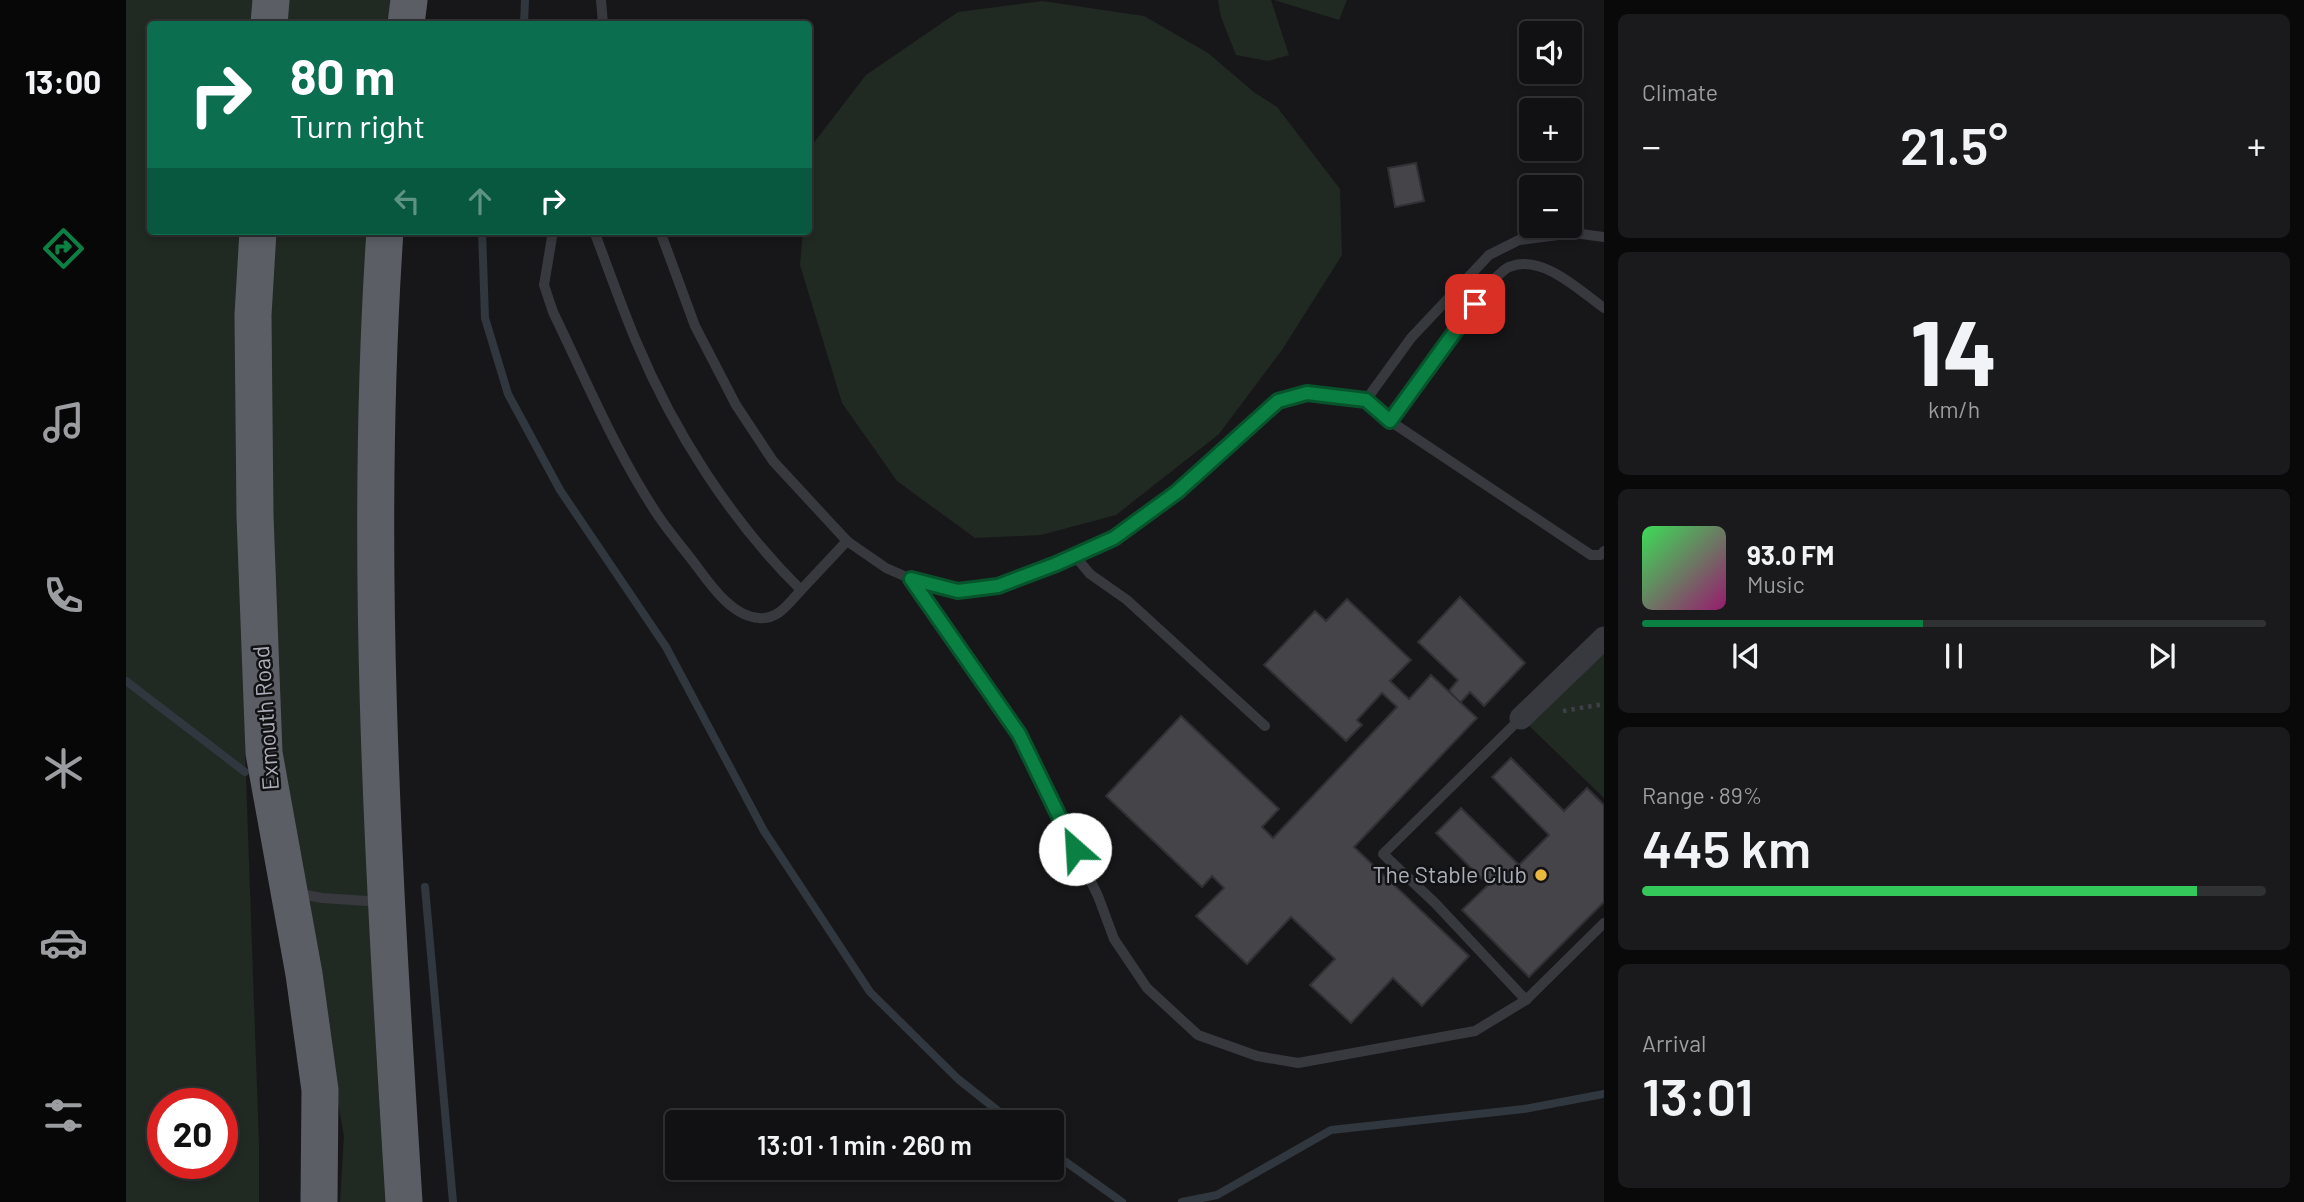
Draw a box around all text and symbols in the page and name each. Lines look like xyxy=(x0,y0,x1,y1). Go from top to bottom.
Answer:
map controls xyxy=(1519,21,1582,238)
button: sound xyxy=(1519,21,1582,84)
text: 80 m xyxy=(290,46,395,105)
icon: right xyxy=(175,49,266,140)
text: 13:00 xyxy=(25,62,101,100)
text: Climate xyxy=(1642,78,1718,106)
button: + xyxy=(1519,98,1582,161)
text: Turn right xyxy=(290,106,425,144)
text: 21.5° xyxy=(1900,113,2008,175)
text: − xyxy=(1642,122,1661,168)
text: + xyxy=(2247,122,2266,168)
button: − xyxy=(1519,175,1582,238)
icon: left xyxy=(388,182,426,220)
icon: ahead xyxy=(461,182,499,220)
icon: right xyxy=(534,182,572,220)
icon: directions xyxy=(39,224,88,273)
pin xyxy=(1445,274,1505,334)
icon: arrive xyxy=(1456,285,1494,323)
text: 14 xyxy=(1910,295,1998,404)
text: km/h xyxy=(1928,395,1980,423)
icon: music xyxy=(39,398,88,447)
text: 93.0 FM xyxy=(1747,539,1834,570)
text: Music xyxy=(1747,570,1805,598)
icon: phone xyxy=(39,571,88,620)
icon: previous xyxy=(1727,637,1765,675)
icon: pause xyxy=(1935,637,1973,675)
icon: next xyxy=(2143,637,2181,675)
street label: Exmouth Road xyxy=(246,645,284,791)
icon: climate xyxy=(39,744,88,793)
text: Range · 89% xyxy=(1642,781,1762,809)
position arrow xyxy=(1038,812,1112,886)
text: 445 km xyxy=(1642,816,1811,878)
place label: The Stable Club xyxy=(1372,860,1527,888)
marker: The Stable Club xyxy=(1533,867,1549,883)
icon: car xyxy=(39,918,88,967)
text: Arrival xyxy=(1642,1029,1706,1057)
text: 13:01 xyxy=(1642,1064,1753,1126)
speed limit sign: 20 xyxy=(147,1088,238,1179)
icon: filters xyxy=(39,1091,88,1140)
text: 13:01 · 1 min · 260 m xyxy=(757,1129,972,1160)

